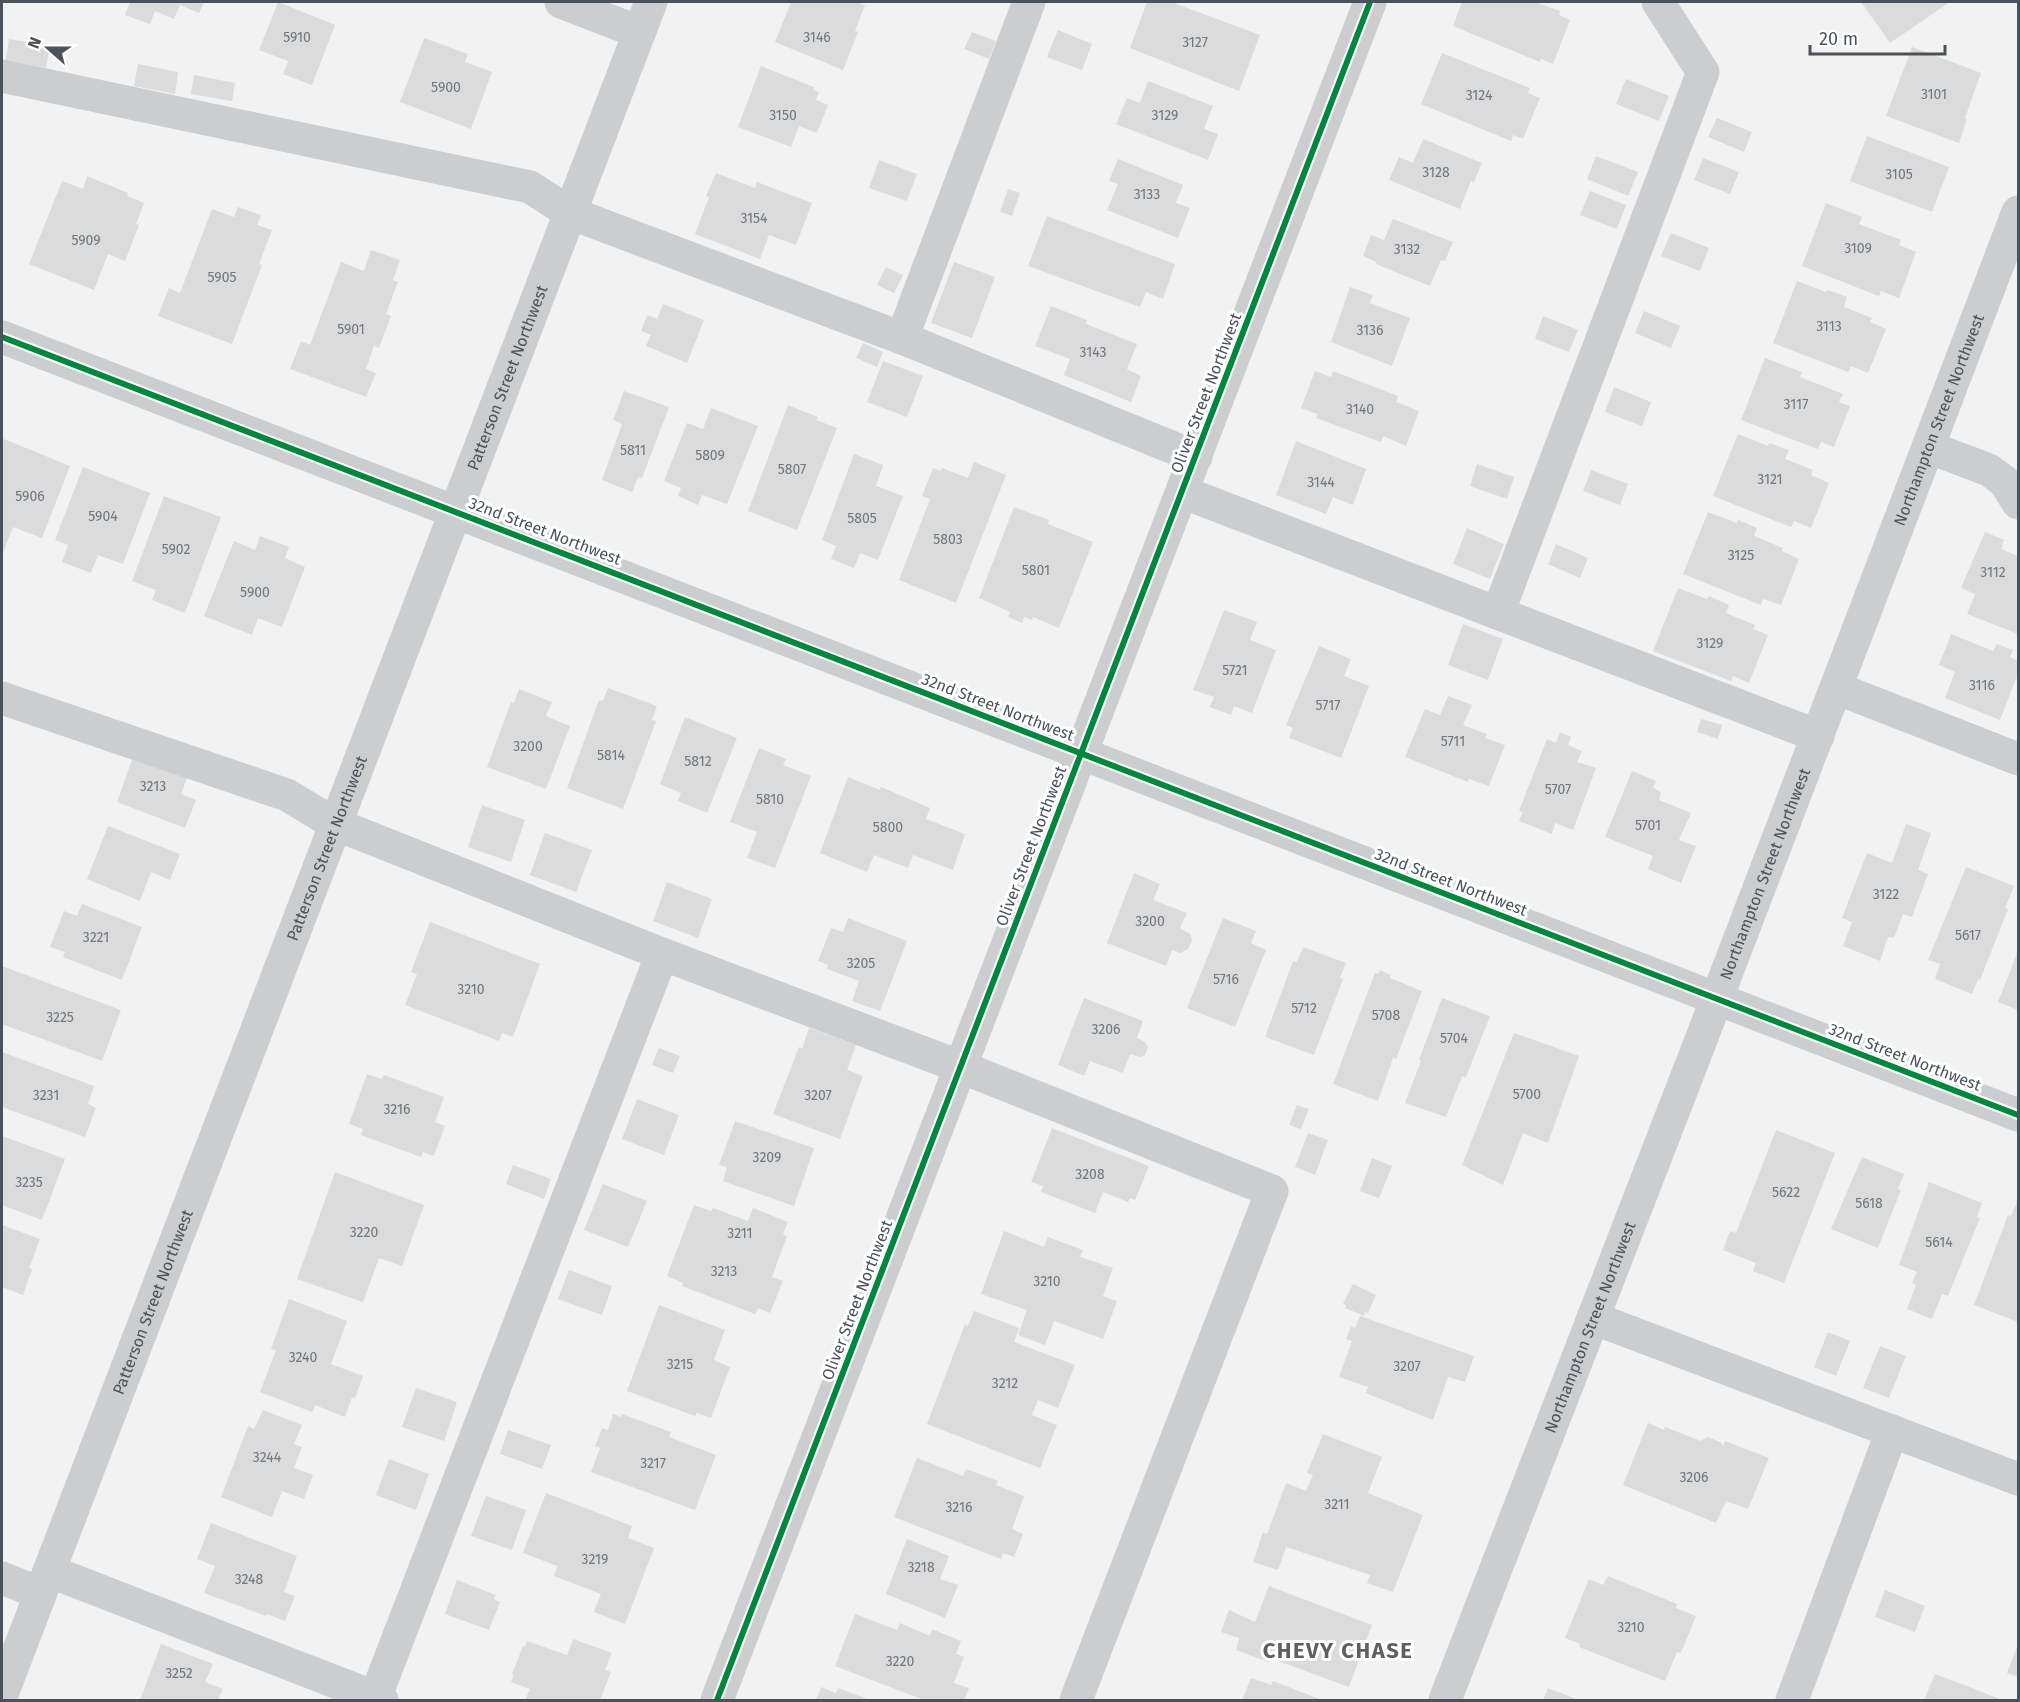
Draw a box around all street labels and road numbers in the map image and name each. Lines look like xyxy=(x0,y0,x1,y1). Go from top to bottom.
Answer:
street label: Patterson Street Northwest xyxy=(463,282,551,473)
street label: Oliver Street Northwest xyxy=(1167,310,1245,476)
street label: Northampton Street Northwest xyxy=(1889,311,1988,528)
street label: 32nd Street Northwest xyxy=(466,493,624,569)
street label: 32nd Street Northwest xyxy=(919,669,1077,745)
street label: Patterson Street Northwest xyxy=(282,753,371,943)
street label: Oliver Street Northwest xyxy=(992,763,1070,929)
street label: Northampton Street Northwest xyxy=(1716,765,1814,982)
street label: 32nd Street Northwest xyxy=(1372,844,1530,920)
street label: 32nd Street Northwest xyxy=(1826,1019,1984,1095)
street label: Patterson Street Northwest xyxy=(108,1207,197,1397)
street label: Oliver Street Northwest xyxy=(818,1217,896,1383)
street label: Northampton Street Northwest xyxy=(1540,1219,1639,1435)

